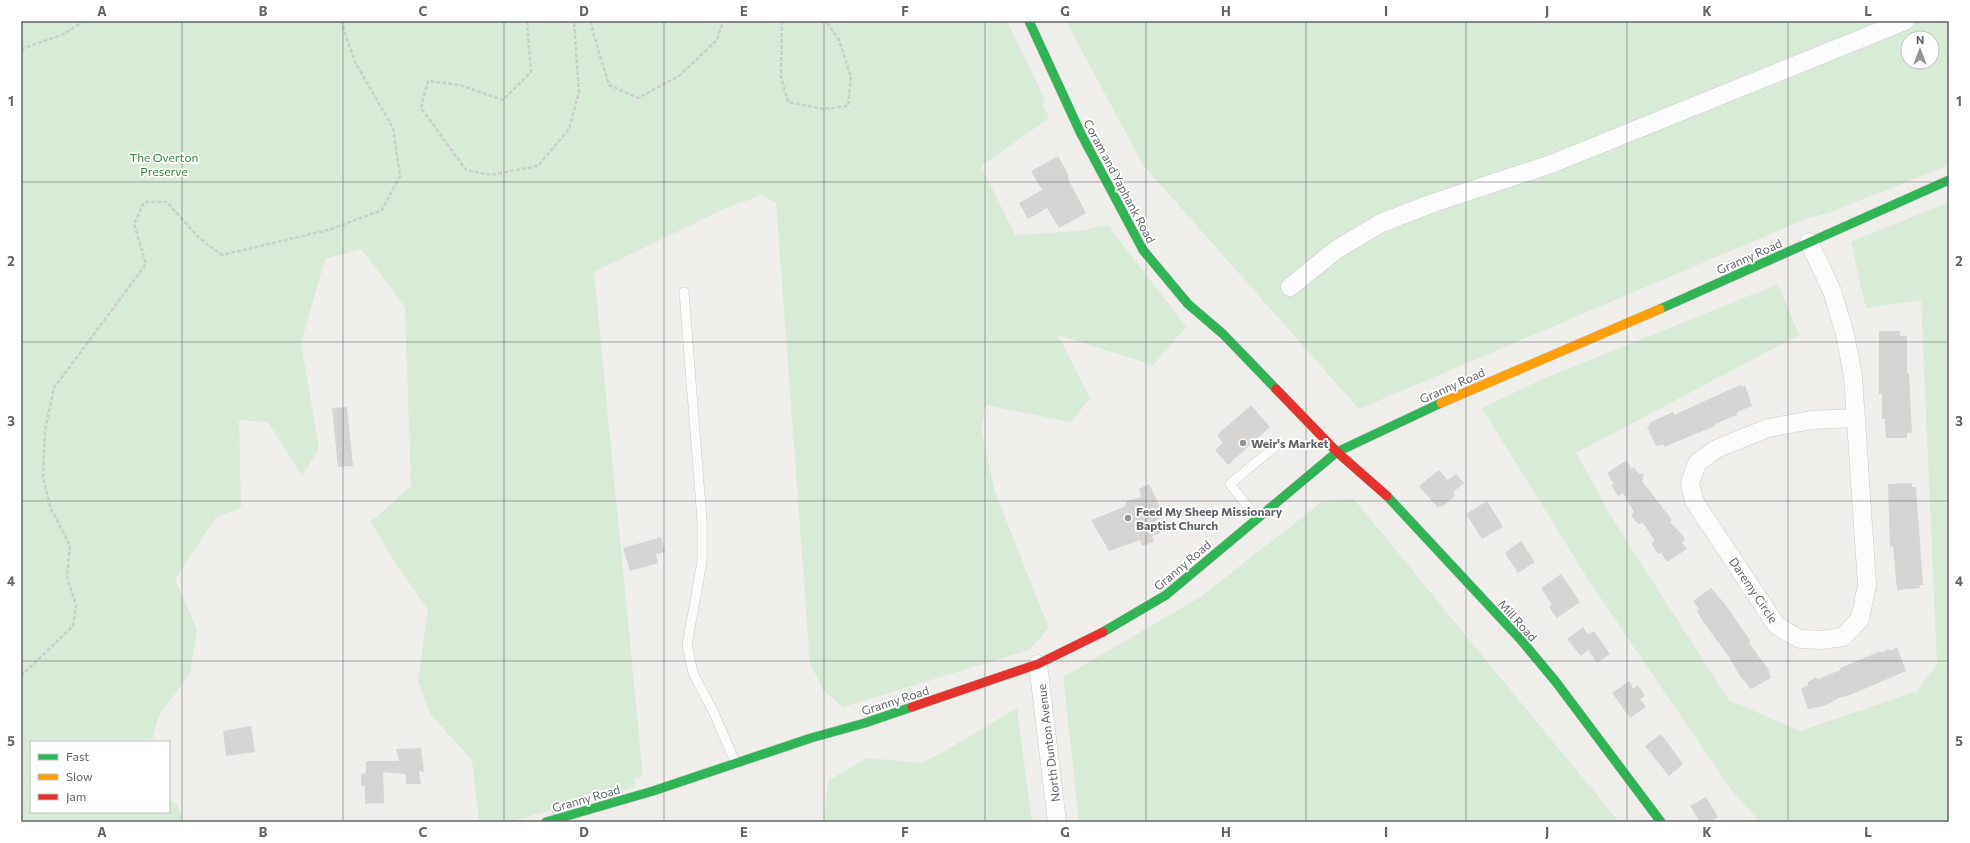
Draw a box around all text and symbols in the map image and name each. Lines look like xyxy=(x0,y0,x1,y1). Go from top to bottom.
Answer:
text: A xyxy=(97,3,107,19)
text: B xyxy=(259,3,268,19)
text: C xyxy=(419,3,428,19)
text: D xyxy=(579,3,589,19)
text: E xyxy=(740,3,748,19)
text: F xyxy=(901,3,909,19)
text: G xyxy=(1060,3,1070,19)
text: H xyxy=(1221,3,1231,19)
text: I xyxy=(1384,3,1388,19)
text: J xyxy=(1545,3,1549,19)
text: K xyxy=(1702,3,1712,19)
text: L xyxy=(1864,3,1872,19)
north arrow xyxy=(1900,30,1940,70)
text: N xyxy=(1916,33,1924,46)
text: 1 xyxy=(8,93,14,109)
text: 1 xyxy=(1956,93,1962,109)
street label: Coram and Yaphank Road xyxy=(1081,117,1159,245)
park label: The Overton Preserve xyxy=(130,150,198,178)
street label: Granny Road xyxy=(1714,235,1784,277)
text: 2 xyxy=(7,253,15,269)
text: 2 xyxy=(1955,253,1963,269)
street label: Granny Road xyxy=(1417,364,1487,406)
text: 3 xyxy=(7,413,15,429)
text: 3 xyxy=(1955,413,1963,429)
place label: Weir's Market xyxy=(1251,436,1329,450)
marker: Weir's Market xyxy=(1238,438,1248,448)
place label: Feed My Sheep Missionary Baptist Church xyxy=(1136,504,1283,532)
marker: Feed My Sheep Missionary Baptist Church xyxy=(1123,513,1133,523)
street label: Granny Road xyxy=(1151,537,1213,593)
street label: Daremy Circle xyxy=(1727,555,1781,625)
text: 4 xyxy=(7,573,15,589)
text: 4 xyxy=(1955,573,1963,589)
street label: Mill Road xyxy=(1496,596,1540,644)
street label: Granny Road xyxy=(860,683,930,717)
street label: North Dunton Avenue xyxy=(1034,683,1062,803)
text: 5 xyxy=(7,733,15,749)
text: 5 xyxy=(1955,733,1963,749)
legend xyxy=(30,741,170,813)
text: Fast xyxy=(66,749,89,763)
text: Slow xyxy=(66,769,93,783)
street label: Granny Road xyxy=(550,782,622,814)
text: Jam xyxy=(66,789,86,804)
text: A xyxy=(97,824,107,840)
text: B xyxy=(259,824,268,840)
text: C xyxy=(419,824,428,840)
text: D xyxy=(579,824,589,840)
text: E xyxy=(740,824,748,840)
text: F xyxy=(901,824,909,840)
text: G xyxy=(1060,824,1070,840)
text: H xyxy=(1221,824,1231,840)
text: I xyxy=(1384,824,1388,840)
text: J xyxy=(1545,824,1549,840)
text: K xyxy=(1702,824,1712,840)
text: L xyxy=(1864,824,1872,840)

